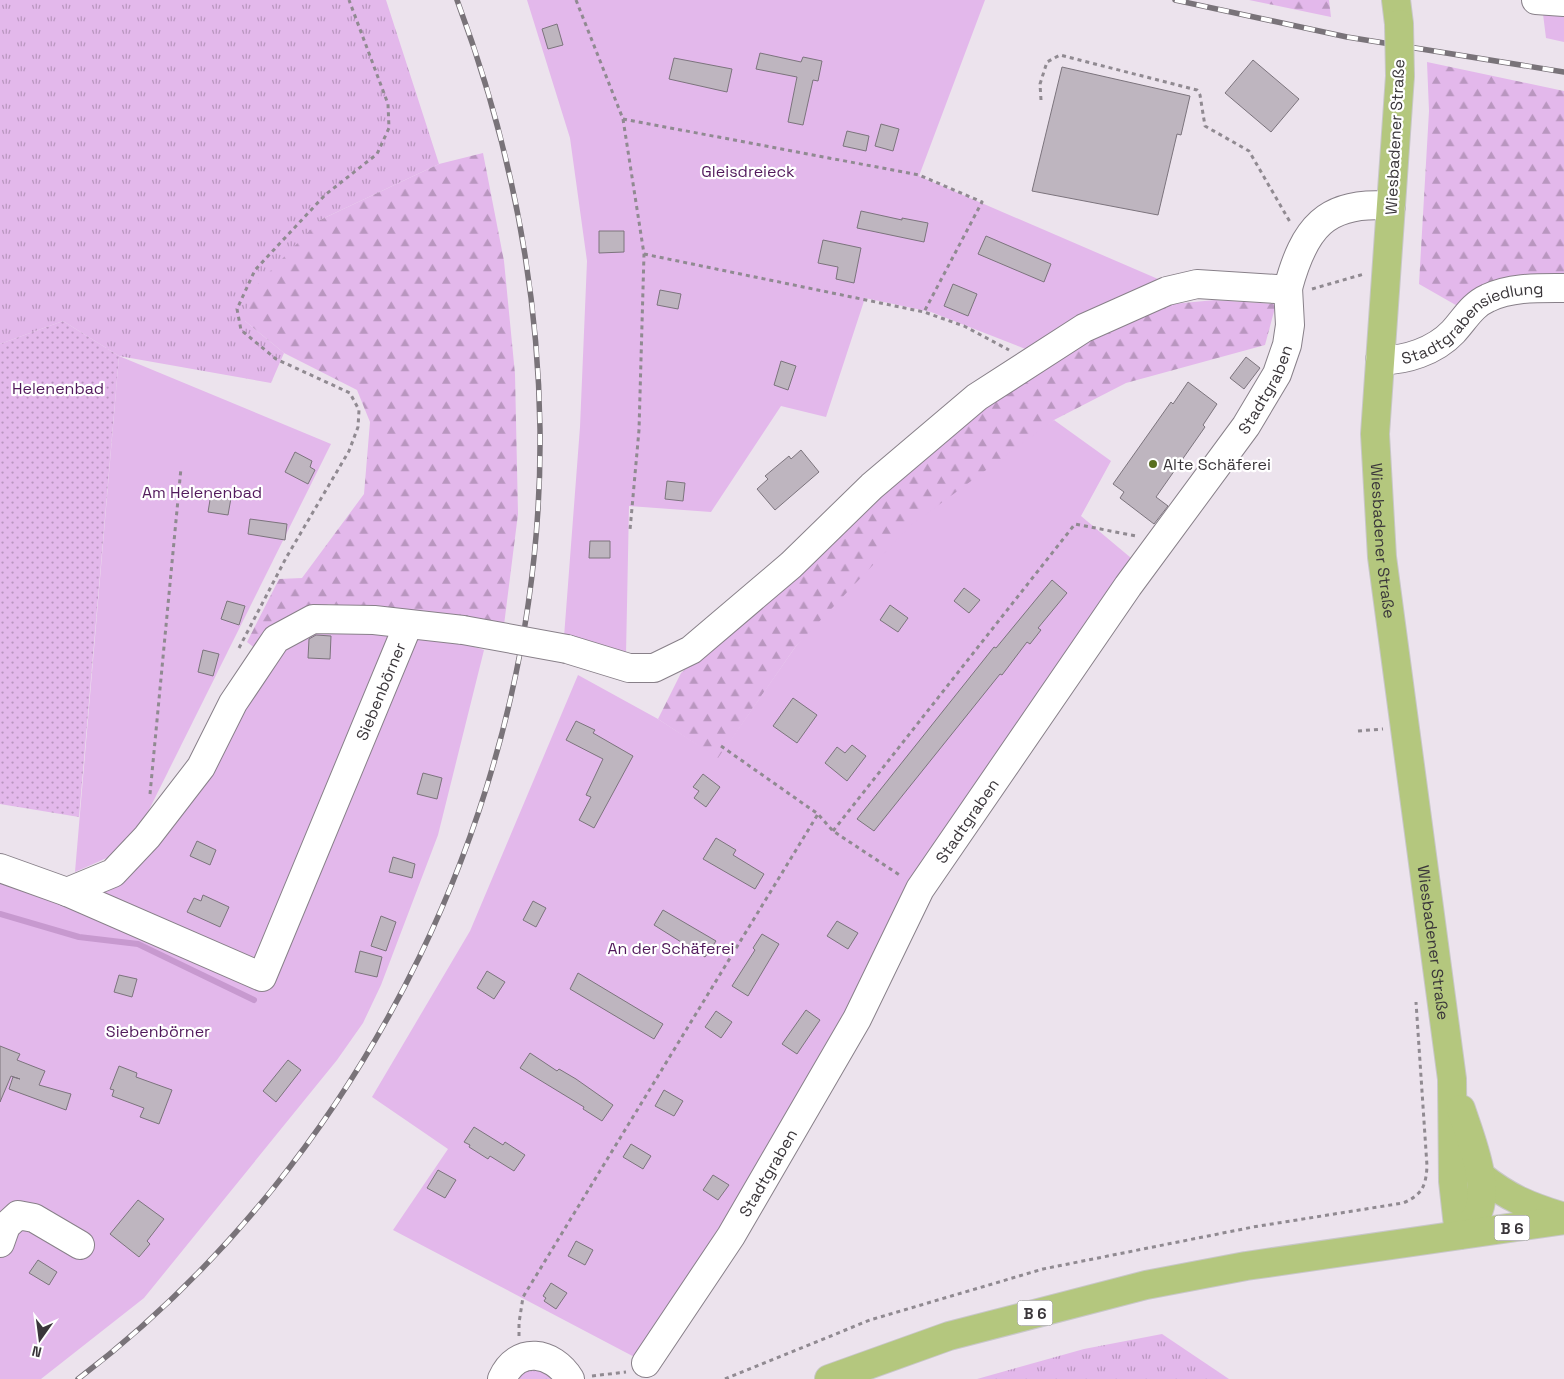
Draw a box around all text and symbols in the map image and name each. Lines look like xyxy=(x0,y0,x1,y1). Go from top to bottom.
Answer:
street label: Wiesbadener Straße xyxy=(1380,59,1410,215)
park label: Gleisdreieck xyxy=(701,161,795,182)
street label: Stadtgrabensiedlung xyxy=(1399,278,1544,369)
street label: Stadtgraben xyxy=(1233,342,1297,438)
park label: Helenenbad xyxy=(12,378,104,399)
place label: Alte Schäferei xyxy=(1163,454,1271,475)
marker: Alte Schäferei xyxy=(1147,458,1159,470)
street label: Wiesbadener Straße xyxy=(1366,462,1401,620)
park label: Am Helenenbad xyxy=(142,482,262,503)
street label: Siebenbörner xyxy=(351,639,410,744)
street label: Stadtgraben xyxy=(930,774,1003,867)
street label: Wiesbadener Straße xyxy=(1413,864,1454,1021)
park label: An der Schäferei xyxy=(607,938,735,959)
park label: Siebenbörner xyxy=(106,1021,210,1042)
street label: Stadtgraben xyxy=(734,1125,802,1221)
road number: B 6 xyxy=(1494,1216,1530,1240)
road number: B 6 xyxy=(1018,1300,1052,1326)
north arrow xyxy=(15,1314,65,1364)
text: N xyxy=(30,1342,44,1361)

